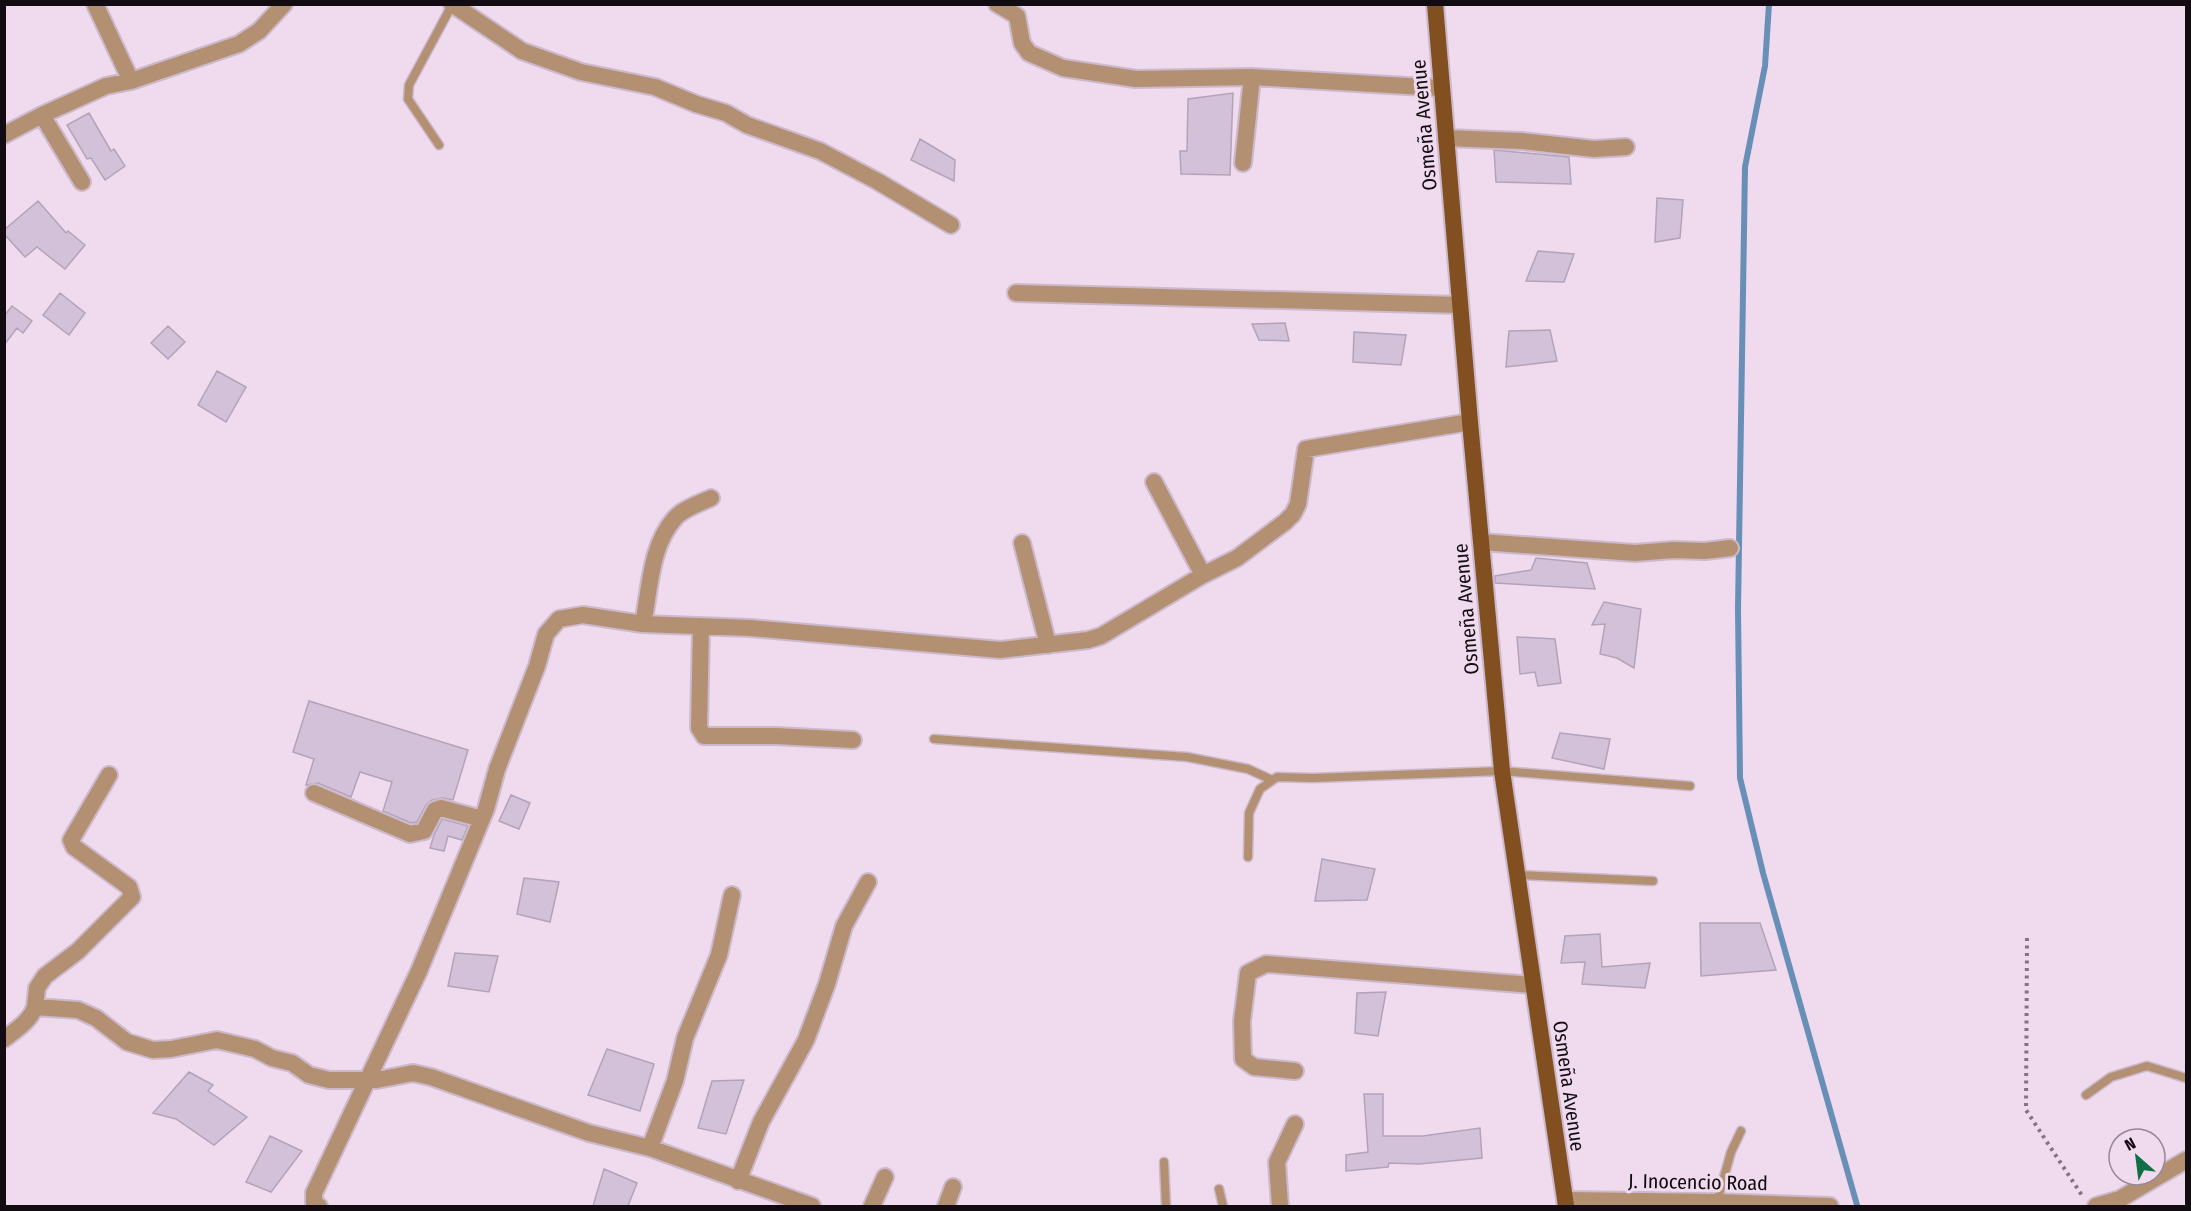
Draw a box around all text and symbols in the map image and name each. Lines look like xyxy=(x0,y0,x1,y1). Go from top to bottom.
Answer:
street label: Osmeña Avenue xyxy=(1406,58,1442,192)
street label: Osmeña Avenue xyxy=(1448,542,1484,676)
street label: Osmeña Avenue xyxy=(1548,1019,1590,1153)
north arrow xyxy=(2107,1127,2167,1187)
text: N xyxy=(2121,1134,2139,1155)
street label: J. Inocencio Road xyxy=(1628,1169,1768,1195)

